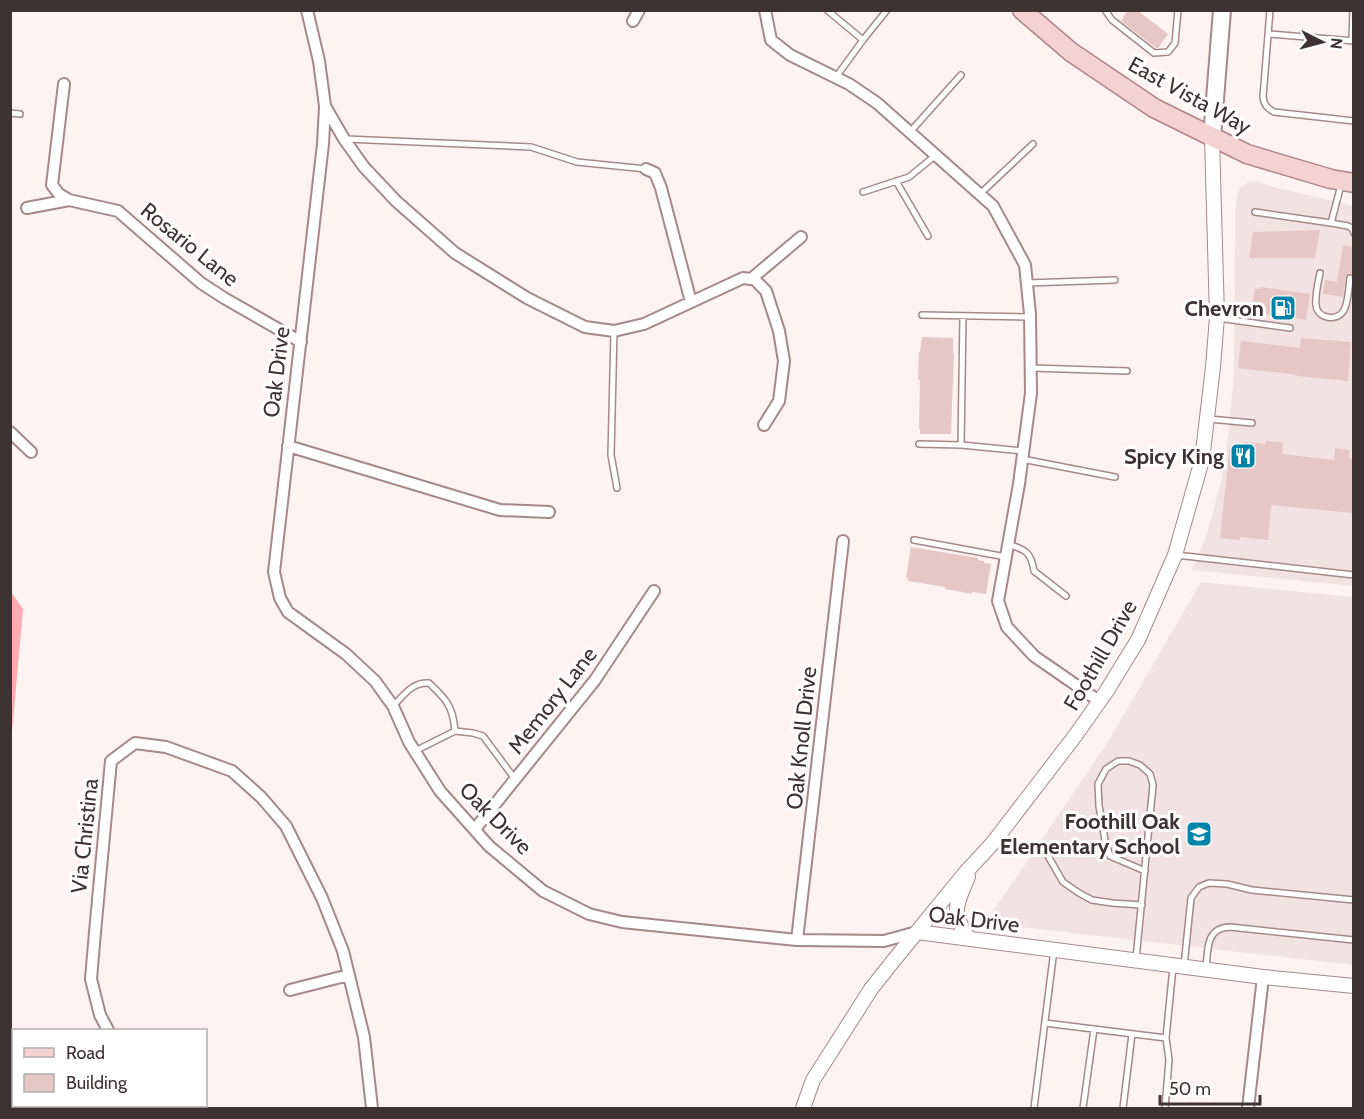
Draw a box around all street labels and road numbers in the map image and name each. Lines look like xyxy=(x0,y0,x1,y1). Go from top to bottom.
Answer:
street label: East Vista Way xyxy=(1124,51,1256,140)
street label: Rosario Lane xyxy=(135,197,244,292)
street label: Oak Drive xyxy=(258,325,295,419)
street label: Foothill Drive xyxy=(1058,595,1143,715)
street label: Memory Lane xyxy=(502,641,603,759)
street label: Oak Knoll Drive xyxy=(781,665,822,811)
street label: Oak Drive xyxy=(454,776,538,860)
street label: Via Christina xyxy=(65,777,104,895)
street label: Oak Drive xyxy=(927,901,1021,938)

